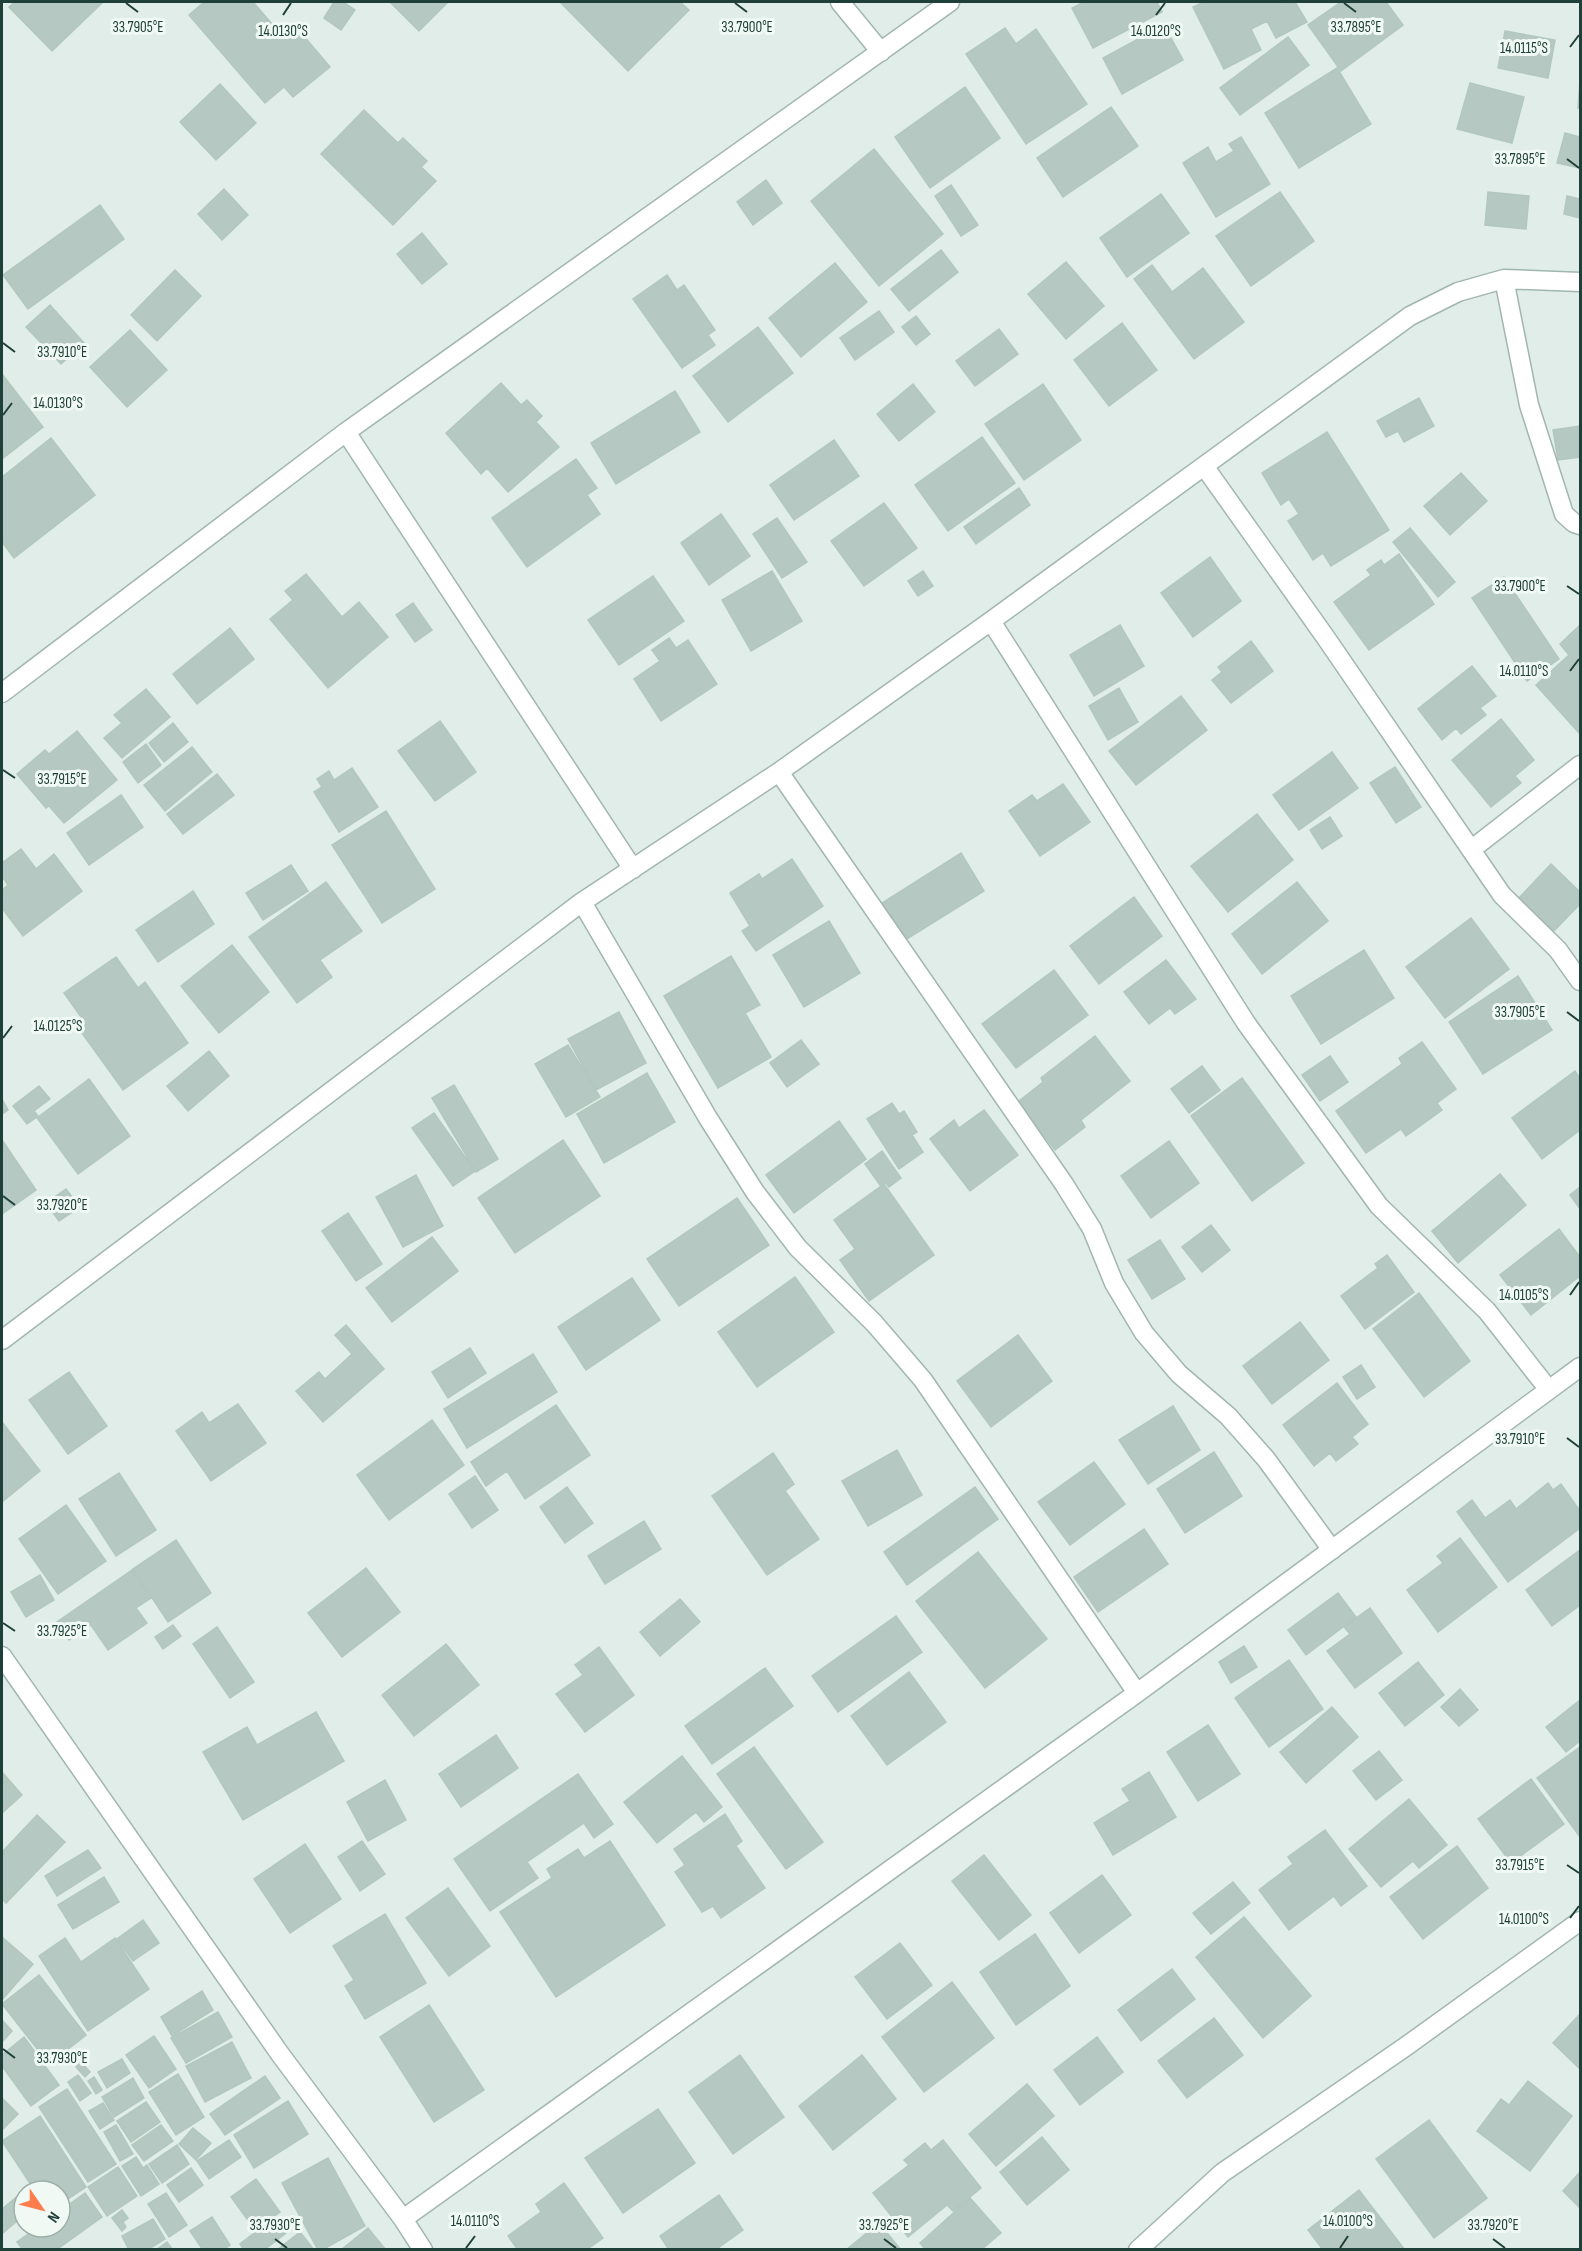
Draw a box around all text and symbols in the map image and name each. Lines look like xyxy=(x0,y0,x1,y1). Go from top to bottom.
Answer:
text: 33.7905°E xyxy=(113,18,163,37)
text: 33.7900°E xyxy=(721,18,773,37)
text: 33.7895°E xyxy=(1331,18,1381,37)
text: 14.0130°S xyxy=(258,22,308,41)
text: 14.0120°S xyxy=(1131,22,1181,41)
text: 14.0115°S xyxy=(1500,39,1548,58)
text: 33.7895°E xyxy=(1495,150,1545,169)
text: 33.7910°E xyxy=(37,343,87,362)
text: 14.0130°S xyxy=(33,394,83,413)
text: 33.7900°E xyxy=(1494,577,1546,596)
text: 14.0110°S xyxy=(1500,662,1548,681)
text: 33.7915°E xyxy=(37,770,87,789)
text: 33.7905°E xyxy=(1495,1003,1545,1022)
text: 14.0125°S xyxy=(33,1017,83,1036)
text: 33.7920°E xyxy=(36,1196,88,1215)
text: 14.0105°S xyxy=(1499,1286,1549,1305)
text: 33.7910°E xyxy=(1495,1430,1545,1449)
text: 33.7925°E xyxy=(37,1622,87,1641)
text: 33.7915°E xyxy=(1495,1856,1545,1875)
text: 14.0100°S xyxy=(1499,1910,1549,1929)
text: 33.7930°E xyxy=(36,2049,88,2068)
north arrow xyxy=(12,2179,72,2239)
text: N xyxy=(43,2208,63,2226)
text: 14.0110°S xyxy=(451,2212,499,2231)
text: 14.0100°S xyxy=(1323,2212,1373,2231)
text: 33.7930°E xyxy=(249,2216,301,2235)
text: 33.7925°E xyxy=(859,2216,909,2235)
text: 33.7920°E xyxy=(1467,2216,1519,2235)

